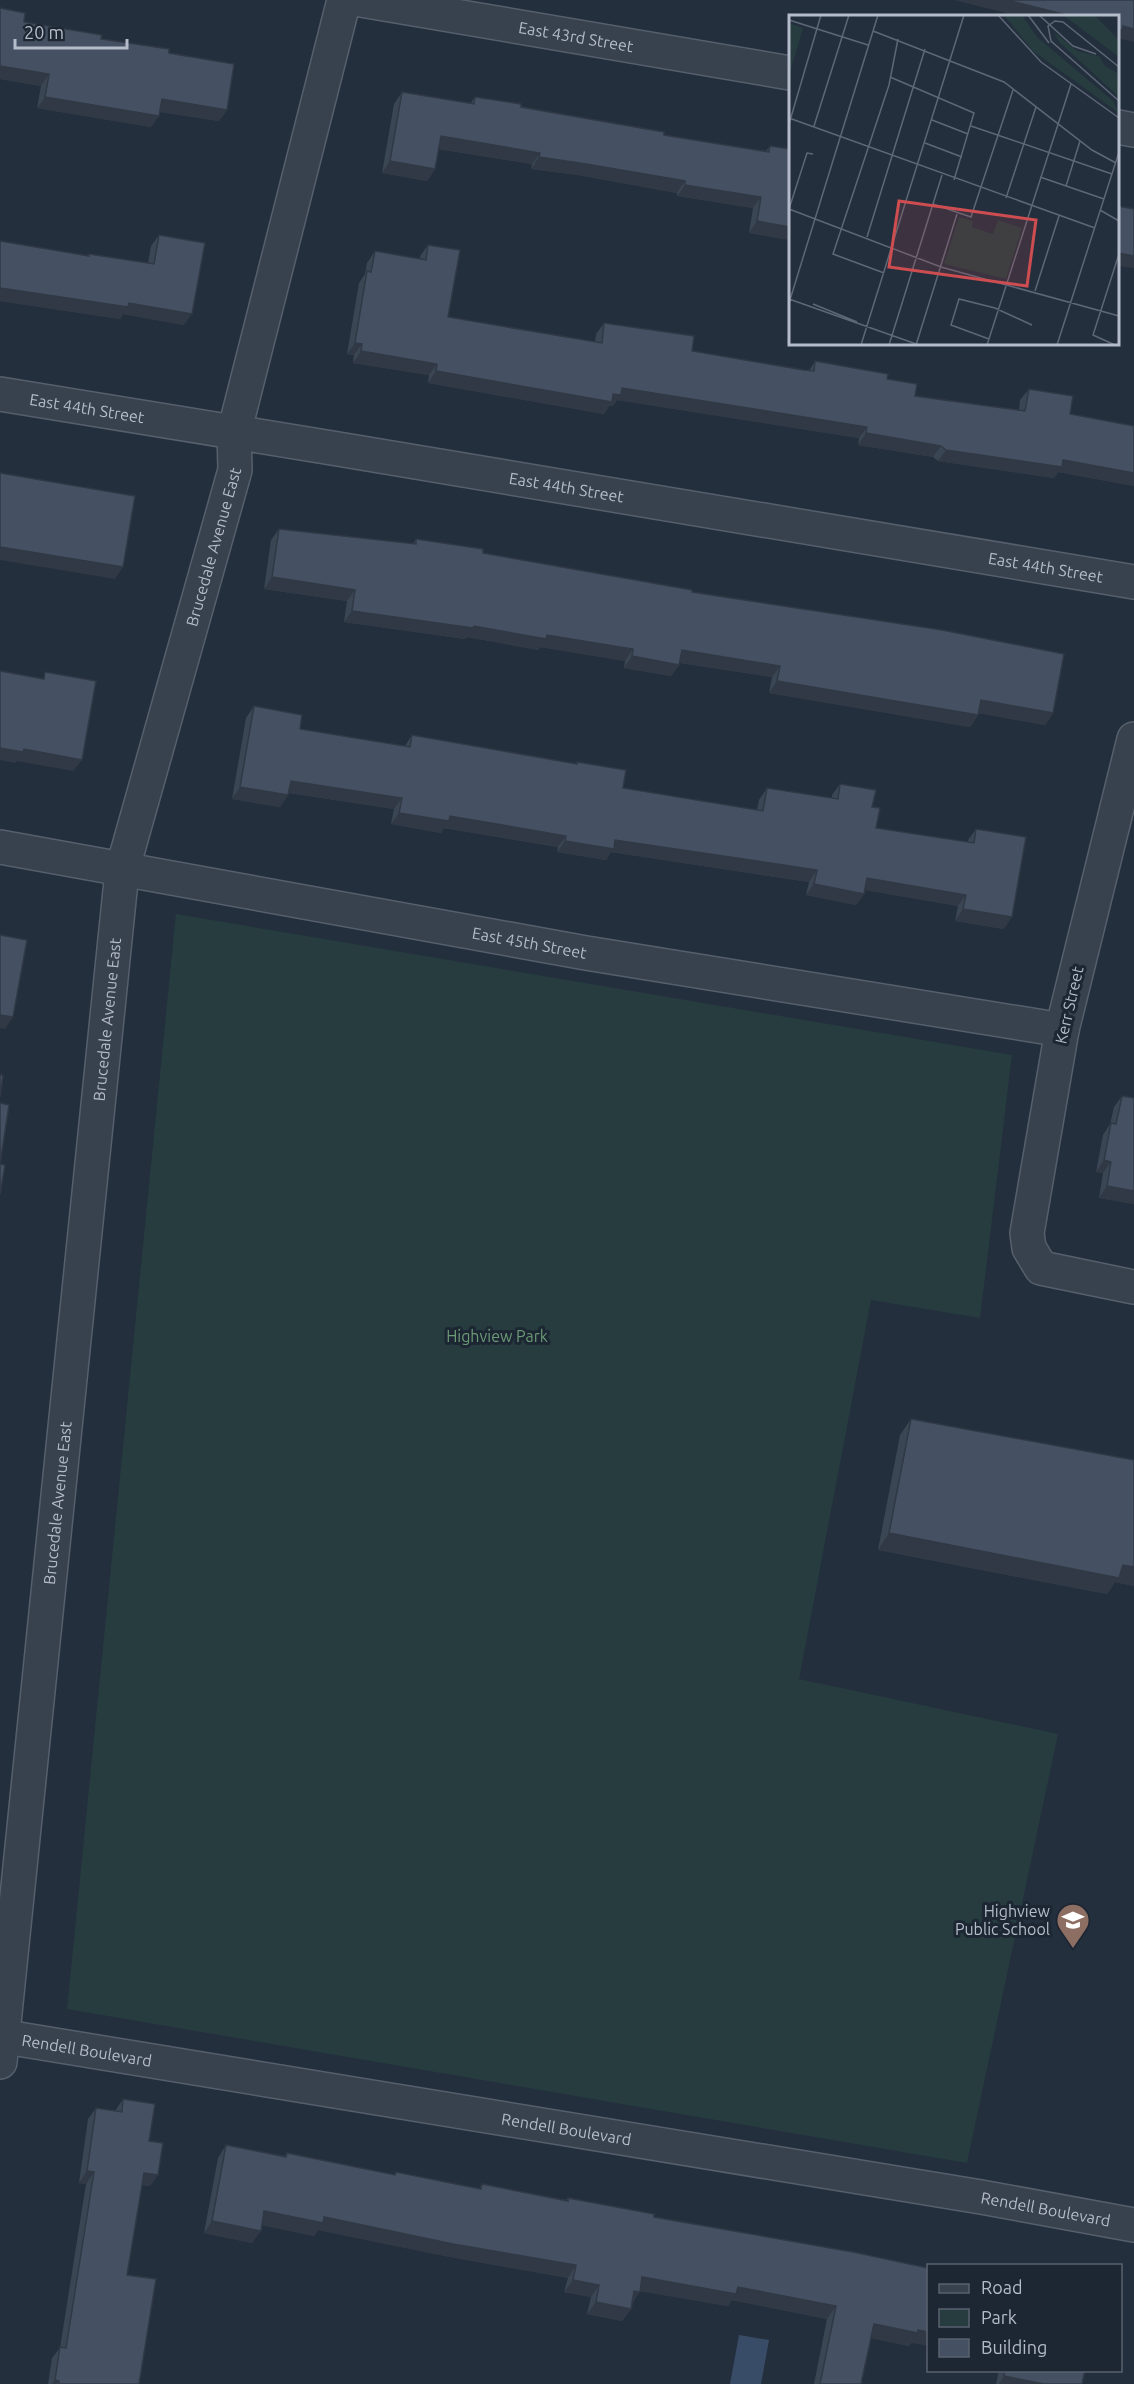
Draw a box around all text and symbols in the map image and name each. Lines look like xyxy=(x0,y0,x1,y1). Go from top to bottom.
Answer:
scale bar xyxy=(15,12,128,50)
inset map xyxy=(789,15,1119,345)
street label: East 43rd Street xyxy=(517,18,635,55)
text: 20 m xyxy=(24,22,64,42)
street label: East 44th Street xyxy=(28,390,146,426)
street label: Brucedale Avenue East xyxy=(182,465,244,628)
street label: East 44th Street xyxy=(508,469,626,506)
street label: East 44th Street xyxy=(987,549,1105,586)
street label: East 45th Street xyxy=(471,924,589,962)
street label: Brucedale Avenue East xyxy=(89,936,124,1102)
street label: Kerr Street xyxy=(1051,964,1087,1045)
park label: Highview Park xyxy=(446,1327,548,1345)
street label: Brucedale Avenue East xyxy=(40,1420,75,1585)
place label: Highview Public School xyxy=(955,1902,1051,1938)
school or university icon: Highview Public School xyxy=(1055,1902,1091,1949)
street label: Rendell Boulevard xyxy=(21,2031,153,2070)
street label: Rendell Boulevard xyxy=(500,2109,633,2148)
street label: Rendell Boulevard xyxy=(980,2188,1112,2230)
legend xyxy=(927,2264,1122,2372)
text: Road xyxy=(981,2277,1023,2297)
text: Park xyxy=(981,2307,1017,2327)
text: Building xyxy=(981,2337,1047,2357)

